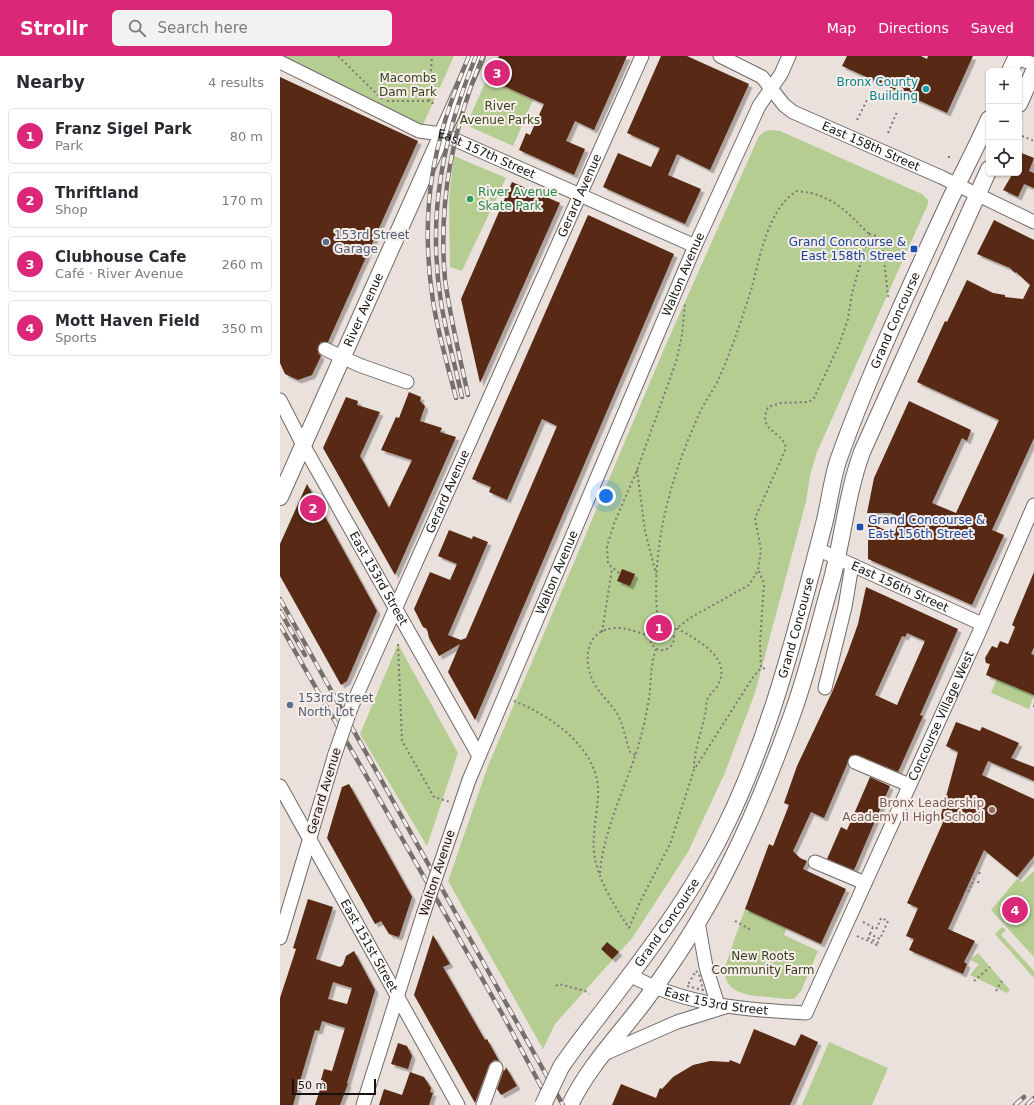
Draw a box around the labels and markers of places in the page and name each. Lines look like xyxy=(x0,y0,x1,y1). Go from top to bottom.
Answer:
pin: 3 xyxy=(484,58,510,88)
place label: Bronx County Building xyxy=(836,75,918,103)
marker: Bronx County Building xyxy=(921,84,931,94)
place label: River Avenue Skate Park xyxy=(478,185,558,213)
marker: River Avenue Skate Park xyxy=(465,194,475,204)
place label: 153rd Street Garage xyxy=(334,228,410,256)
place label: Grand Concourse & East 158th Street xyxy=(789,235,906,263)
marker: 153rd Street Garage xyxy=(321,237,331,247)
marker: Grand Concourse & East 158th Street xyxy=(909,244,919,254)
pin: 2 xyxy=(300,493,326,523)
place label: Grand Concourse & East 156th Street xyxy=(868,513,985,541)
marker: Grand Concourse & East 156th Street xyxy=(855,522,865,532)
pin: 1 xyxy=(646,613,672,643)
place label: 153rd Street North Lot xyxy=(298,691,374,719)
marker: 153rd Street North Lot xyxy=(285,700,295,710)
place label: Bronx Leadership Academy II High School xyxy=(842,796,984,824)
marker: Bronx Leadership Academy II High School xyxy=(987,805,997,815)
pin: 4 xyxy=(1002,895,1028,925)

